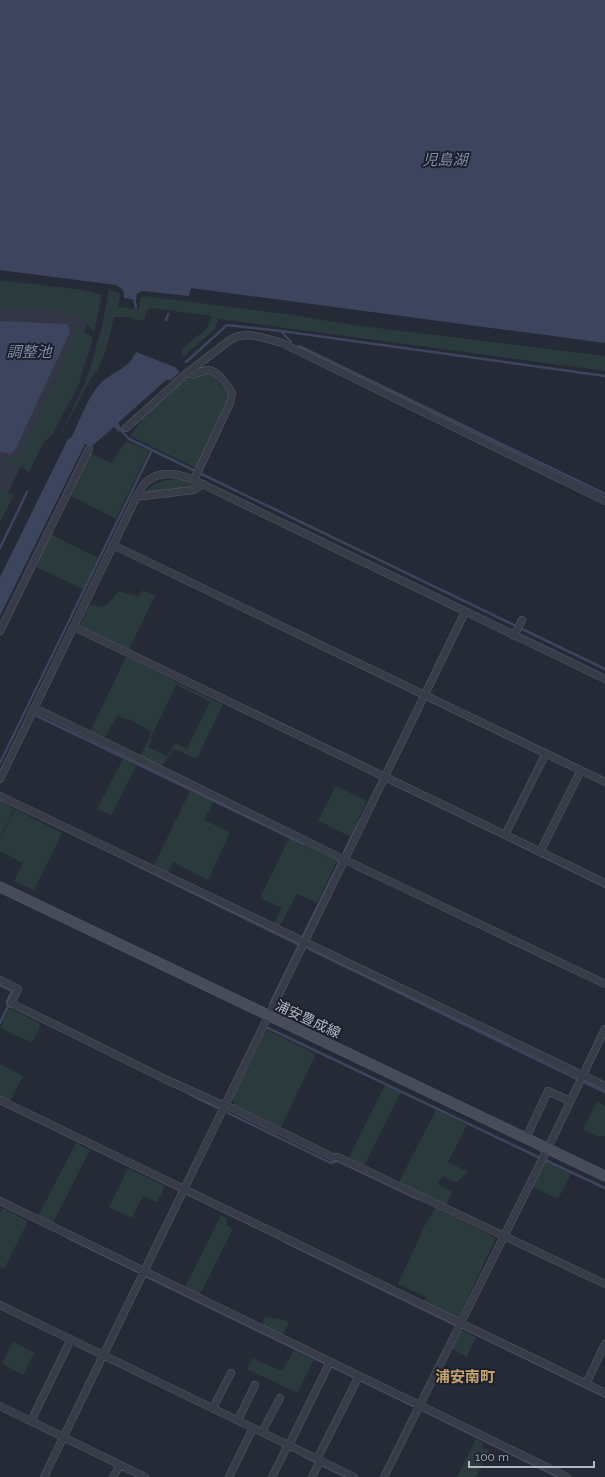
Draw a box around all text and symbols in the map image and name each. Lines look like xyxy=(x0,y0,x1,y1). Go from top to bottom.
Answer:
water label: 児島湖 xyxy=(422,151,469,169)
water label: 調整池 xyxy=(6,343,53,361)
street label: 浦安豊成線 xyxy=(273,997,343,1041)
district label: 浦安南町 xyxy=(435,1368,495,1386)
scale bar xyxy=(469,1443,594,1469)
text: 100 m xyxy=(475,1450,509,1464)

